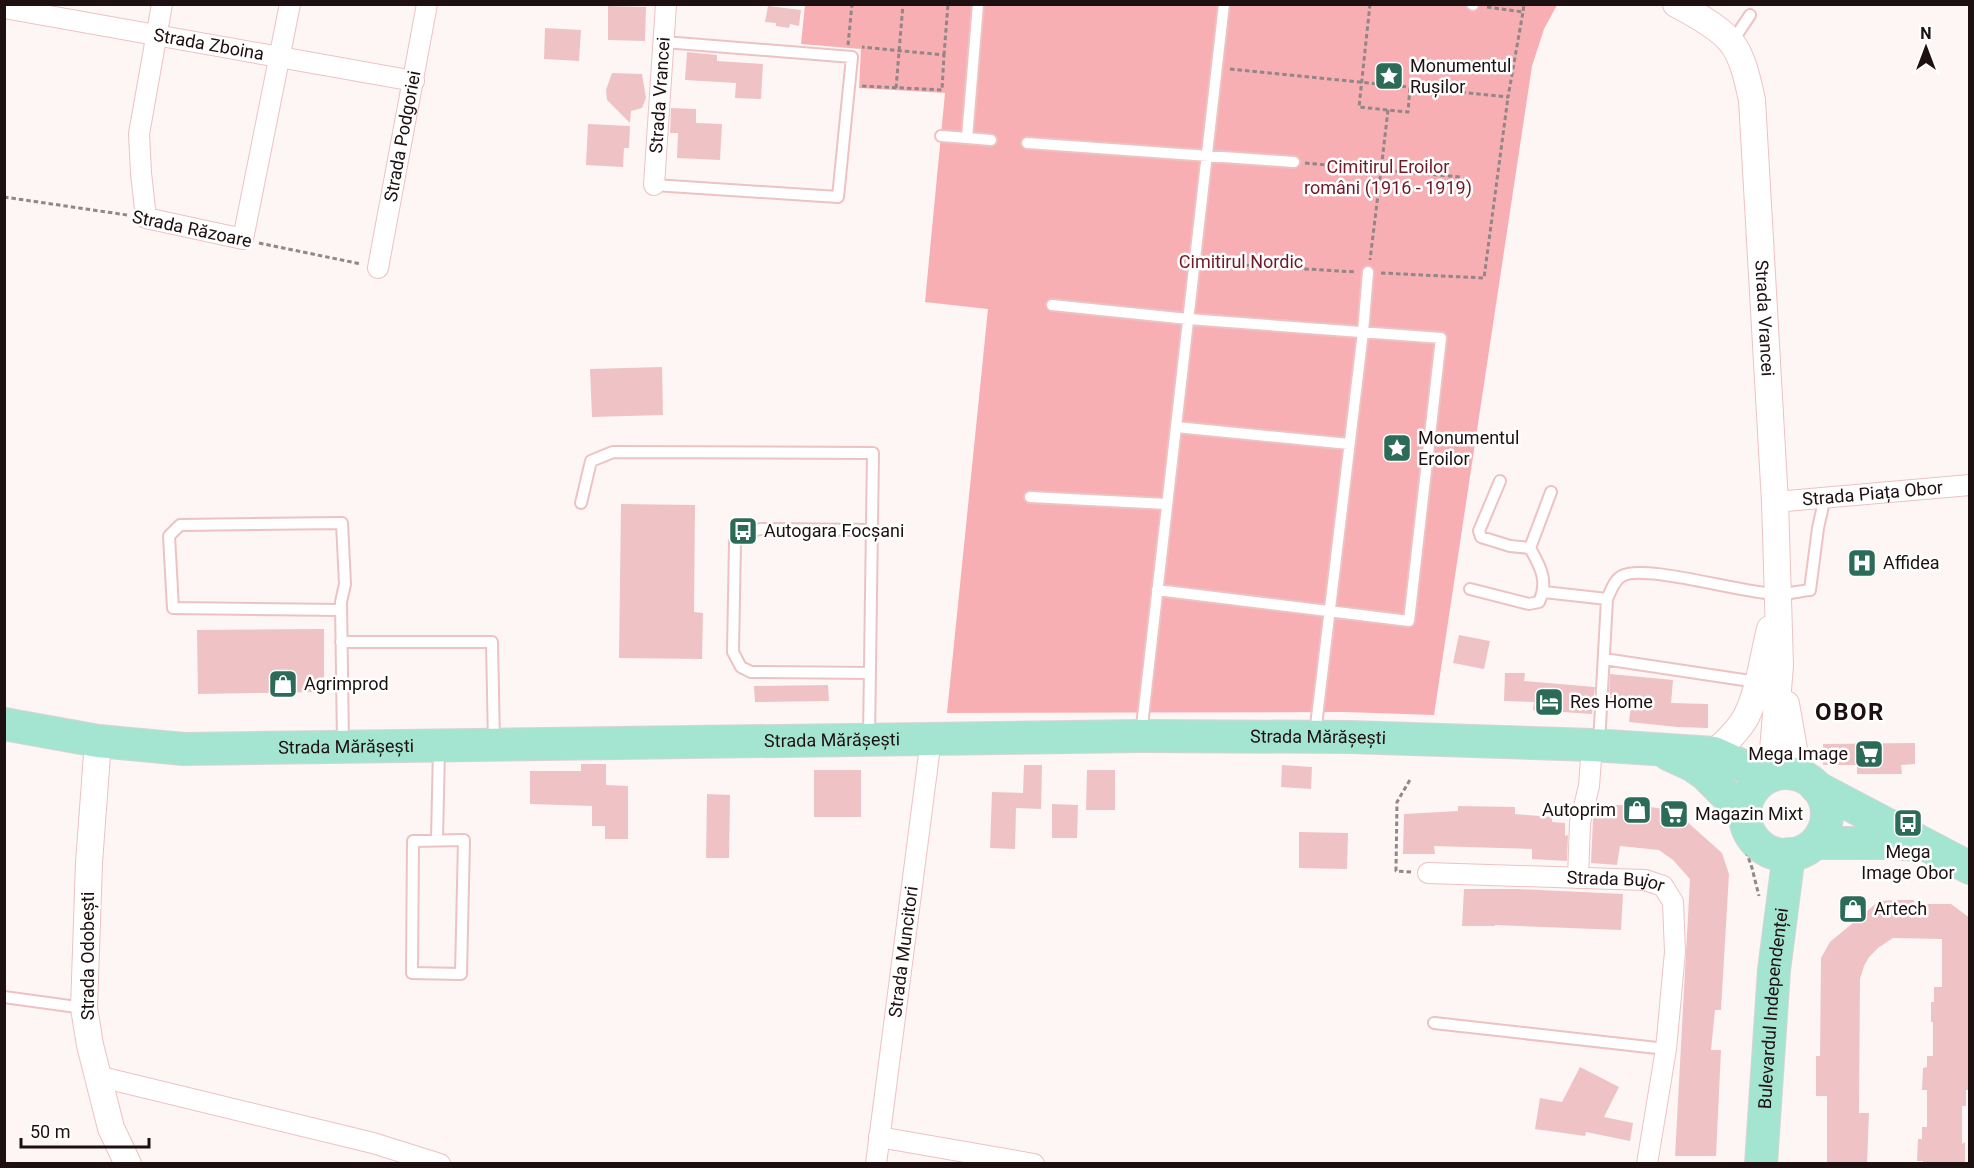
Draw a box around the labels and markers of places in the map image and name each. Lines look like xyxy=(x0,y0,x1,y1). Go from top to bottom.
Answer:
place label: Monumentul Rușilor xyxy=(1410,55,1511,98)
place icon: Monumentul Rușilor xyxy=(1373,60,1405,92)
place label: Monumentul Eroilor xyxy=(1418,427,1519,469)
place icon: Monumentul Eroilor xyxy=(1381,432,1413,464)
bus stop icon: Autogara Focșani xyxy=(727,515,759,547)
place label: Autogara Focșani xyxy=(764,520,904,542)
hospital icon: Affidea xyxy=(1846,547,1878,579)
place label: Affidea xyxy=(1883,552,1940,573)
shop icon: Agrimprod xyxy=(267,668,299,700)
place label: Agrimprod xyxy=(304,673,389,694)
hotel icon: Res Home xyxy=(1533,686,1565,718)
place label: Res Home xyxy=(1570,691,1653,712)
supermarket icon: Mega Image xyxy=(1853,738,1885,770)
place label: Mega Image xyxy=(1748,743,1848,764)
shop icon: Autoprim xyxy=(1621,794,1653,826)
supermarket icon: Magazin Mixt xyxy=(1658,798,1690,830)
place label: Autoprim xyxy=(1542,799,1616,820)
place label: Magazin Mixt xyxy=(1695,803,1803,824)
bus stop icon: Mega Image Obor xyxy=(1892,807,1924,839)
place label: Mega Image Obor xyxy=(1861,841,1955,883)
shop icon: Artech xyxy=(1837,893,1869,925)
place label: Artech xyxy=(1874,898,1927,919)

